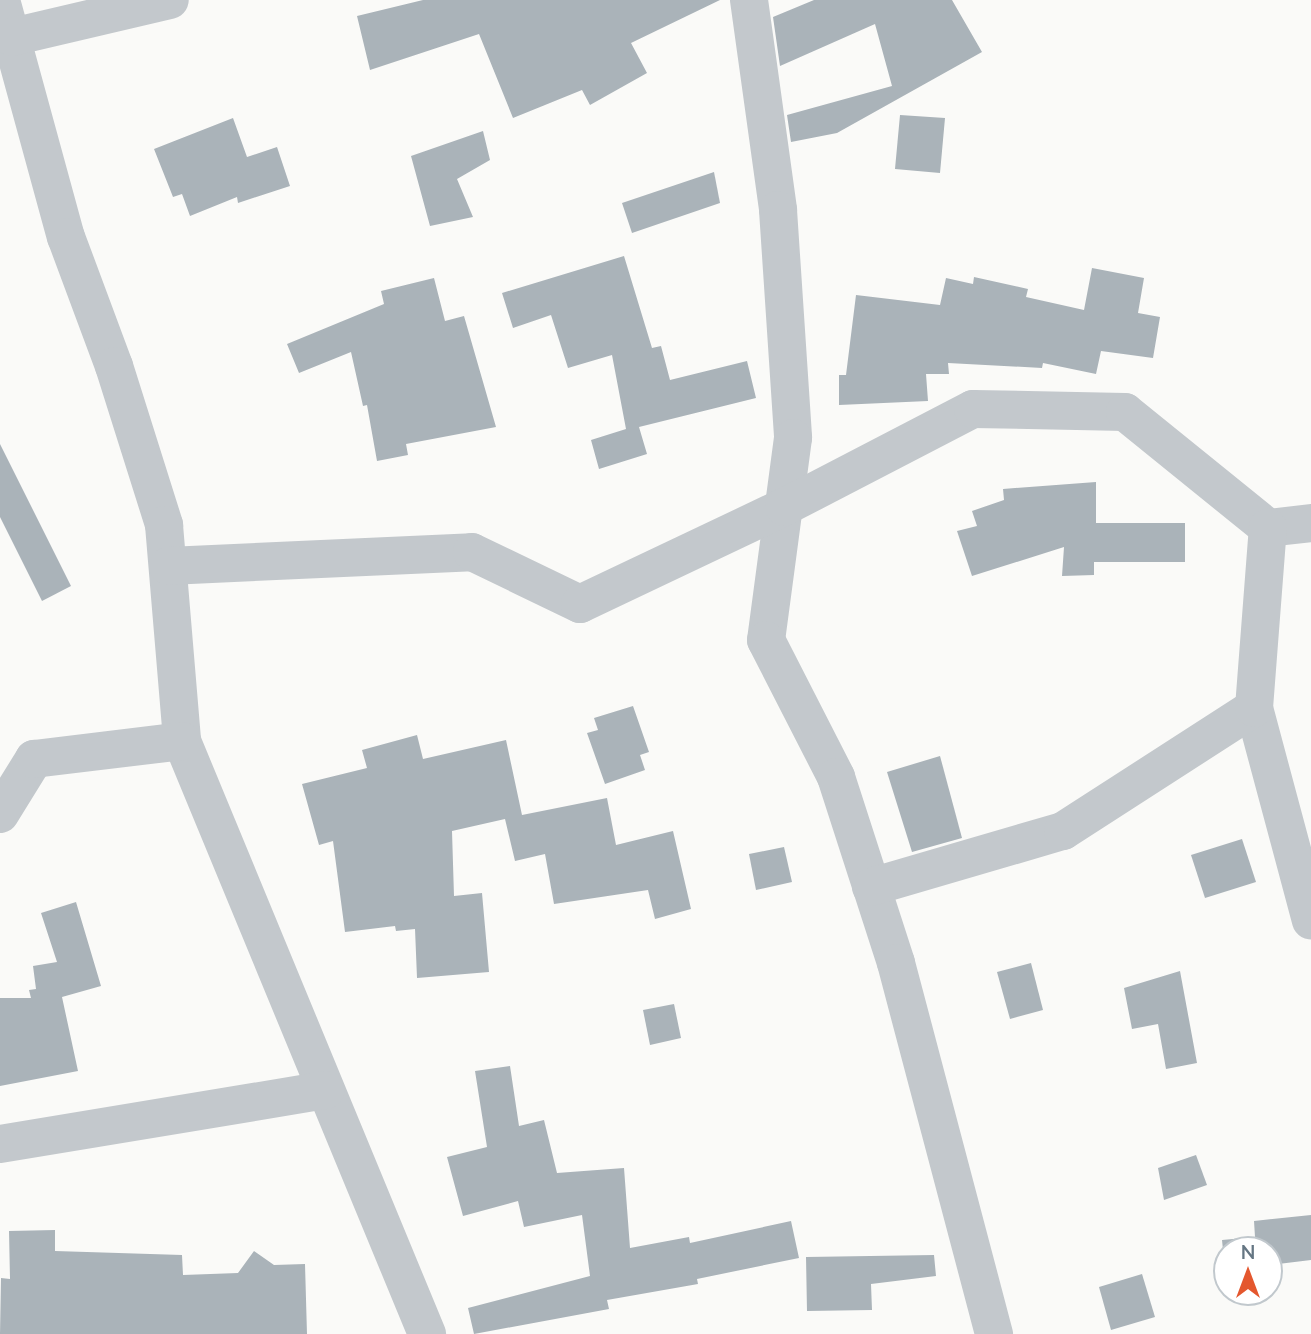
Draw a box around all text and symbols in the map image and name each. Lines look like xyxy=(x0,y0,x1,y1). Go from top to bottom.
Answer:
north arrow xyxy=(1213,1236,1283,1306)
text: N xyxy=(1241,1240,1255,1263)

